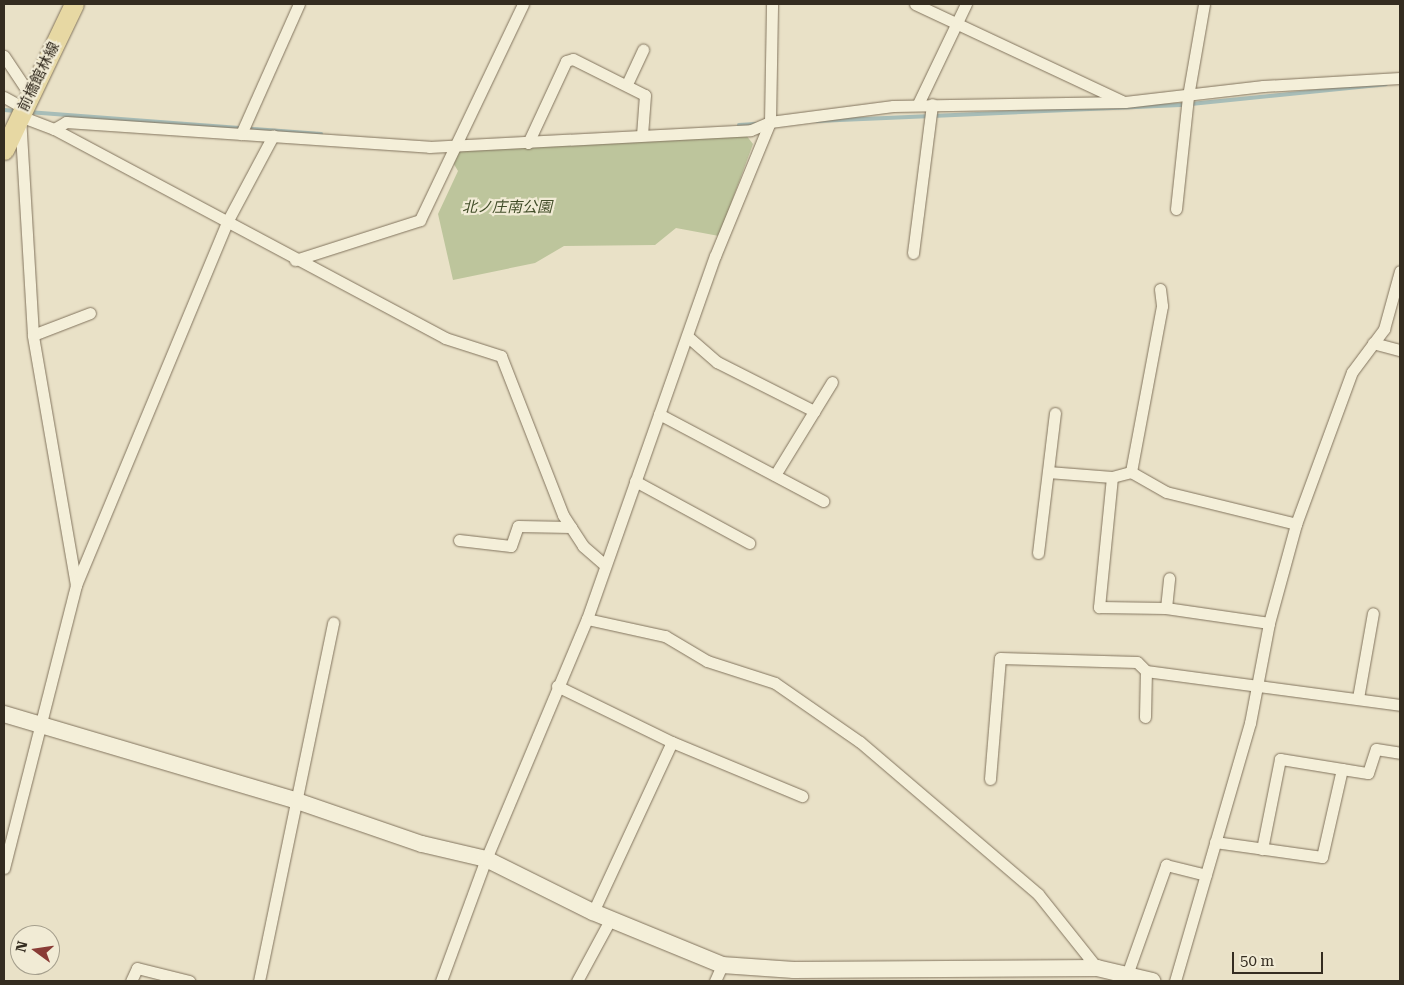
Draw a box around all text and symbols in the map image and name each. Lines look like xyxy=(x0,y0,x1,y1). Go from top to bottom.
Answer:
street label: 前橋館林線 xyxy=(14,39,64,115)
park label: 北ノ庄南公園 xyxy=(462,199,552,217)
north arrow xyxy=(10,925,60,975)
text: N xyxy=(12,939,30,954)
scale bar xyxy=(1234,942,1325,974)
text: 50 m xyxy=(1240,952,1274,970)

